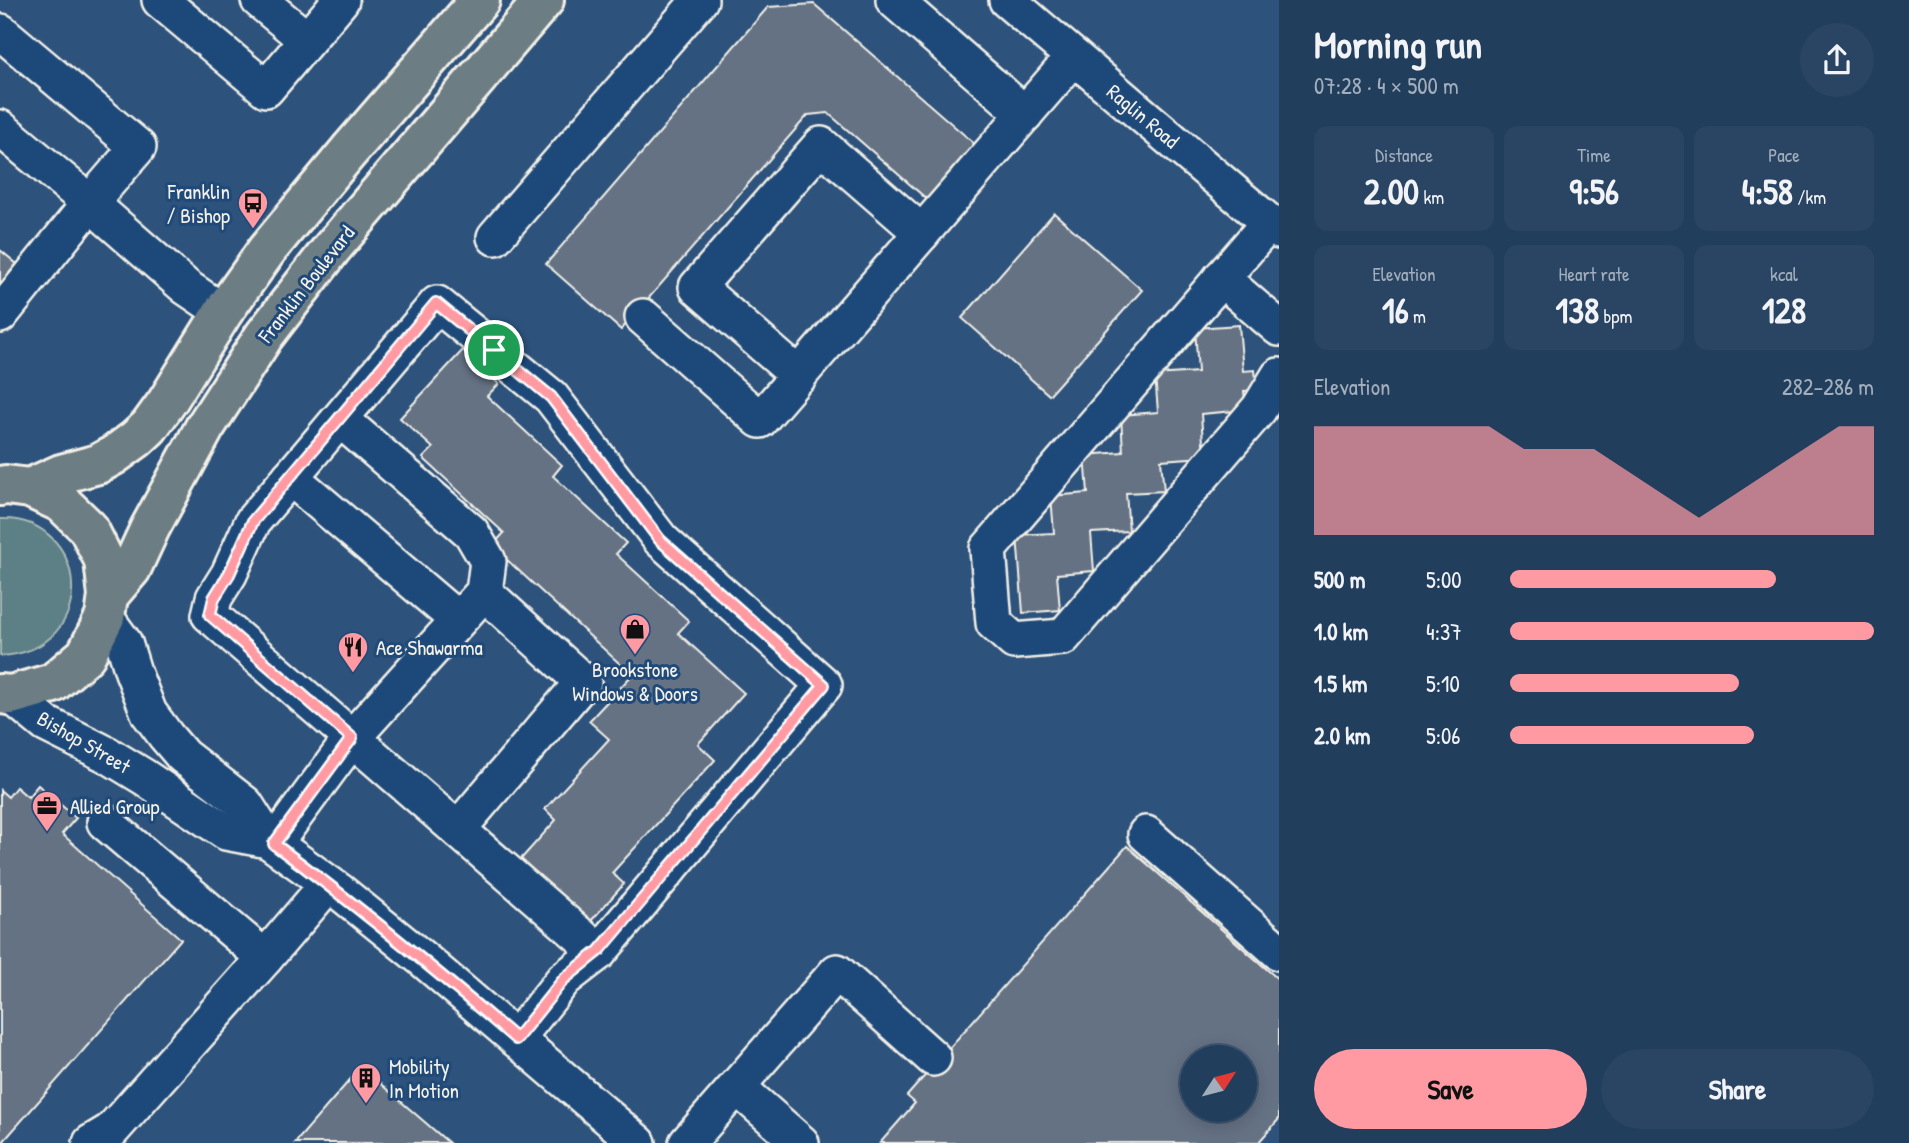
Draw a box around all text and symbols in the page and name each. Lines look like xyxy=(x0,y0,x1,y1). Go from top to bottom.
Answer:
text: Morning run xyxy=(1314,18,1482,70)
button: share xyxy=(1800,23,1874,97)
text: 07:28 · 4 × 500 m xyxy=(1314,70,1459,101)
street label: Raglin Road xyxy=(1101,77,1185,155)
text: Distance xyxy=(1375,142,1433,168)
text: Time xyxy=(1577,142,1611,168)
text: Pace xyxy=(1768,142,1800,168)
text: 2.00 xyxy=(1364,168,1419,215)
text: 9:56 xyxy=(1569,168,1619,215)
text: 4:58 xyxy=(1742,168,1793,215)
place label: Franklin / Bishop xyxy=(167,177,230,230)
text: km xyxy=(1419,184,1444,210)
text: /km xyxy=(1793,184,1826,210)
bus stop icon: Franklin / Bishop xyxy=(236,186,270,230)
street label: Franklin Boulevard xyxy=(250,219,361,349)
text: Elevation xyxy=(1372,261,1436,287)
text: Heart rate xyxy=(1559,261,1629,287)
text: kcal xyxy=(1770,261,1798,287)
text: 16 xyxy=(1382,287,1409,334)
text: 138 xyxy=(1556,287,1599,334)
text: 128 xyxy=(1762,287,1806,334)
text: m xyxy=(1409,303,1426,329)
text: bpm xyxy=(1599,303,1632,329)
pin xyxy=(464,320,524,380)
icon: arrive xyxy=(475,331,513,369)
text: Elevation xyxy=(1314,371,1390,402)
text: 282–286 m xyxy=(1782,371,1874,402)
text: 500 m xyxy=(1314,564,1365,595)
text: 5:00 xyxy=(1426,564,1462,595)
shop icon: Brookstone Windows & Doors xyxy=(618,612,652,656)
text: 1.0 km xyxy=(1314,616,1368,647)
text: 4:37 xyxy=(1426,616,1462,647)
restaurant icon: Ace Shawarma xyxy=(336,630,370,674)
place label: Ace Shawarma xyxy=(376,633,483,662)
place label: Brookstone Windows & Doors xyxy=(572,655,698,708)
text: 1.5 km xyxy=(1314,668,1367,699)
text: 5:10 xyxy=(1426,668,1460,699)
street label: Bishop Street xyxy=(32,704,137,781)
text: 2.0 km xyxy=(1314,720,1370,751)
text: 5:06 xyxy=(1426,720,1461,751)
office icon: Allied Group xyxy=(30,789,64,833)
place label: Allied Group xyxy=(70,792,159,821)
north arrow xyxy=(1180,1045,1256,1122)
map controls xyxy=(1180,1045,1257,1122)
button: Save xyxy=(1314,1049,1587,1129)
button: Share xyxy=(1601,1049,1874,1129)
place label: Mobility In Motion xyxy=(389,1052,459,1105)
building icon: Mobility In Motion xyxy=(349,1061,383,1105)

